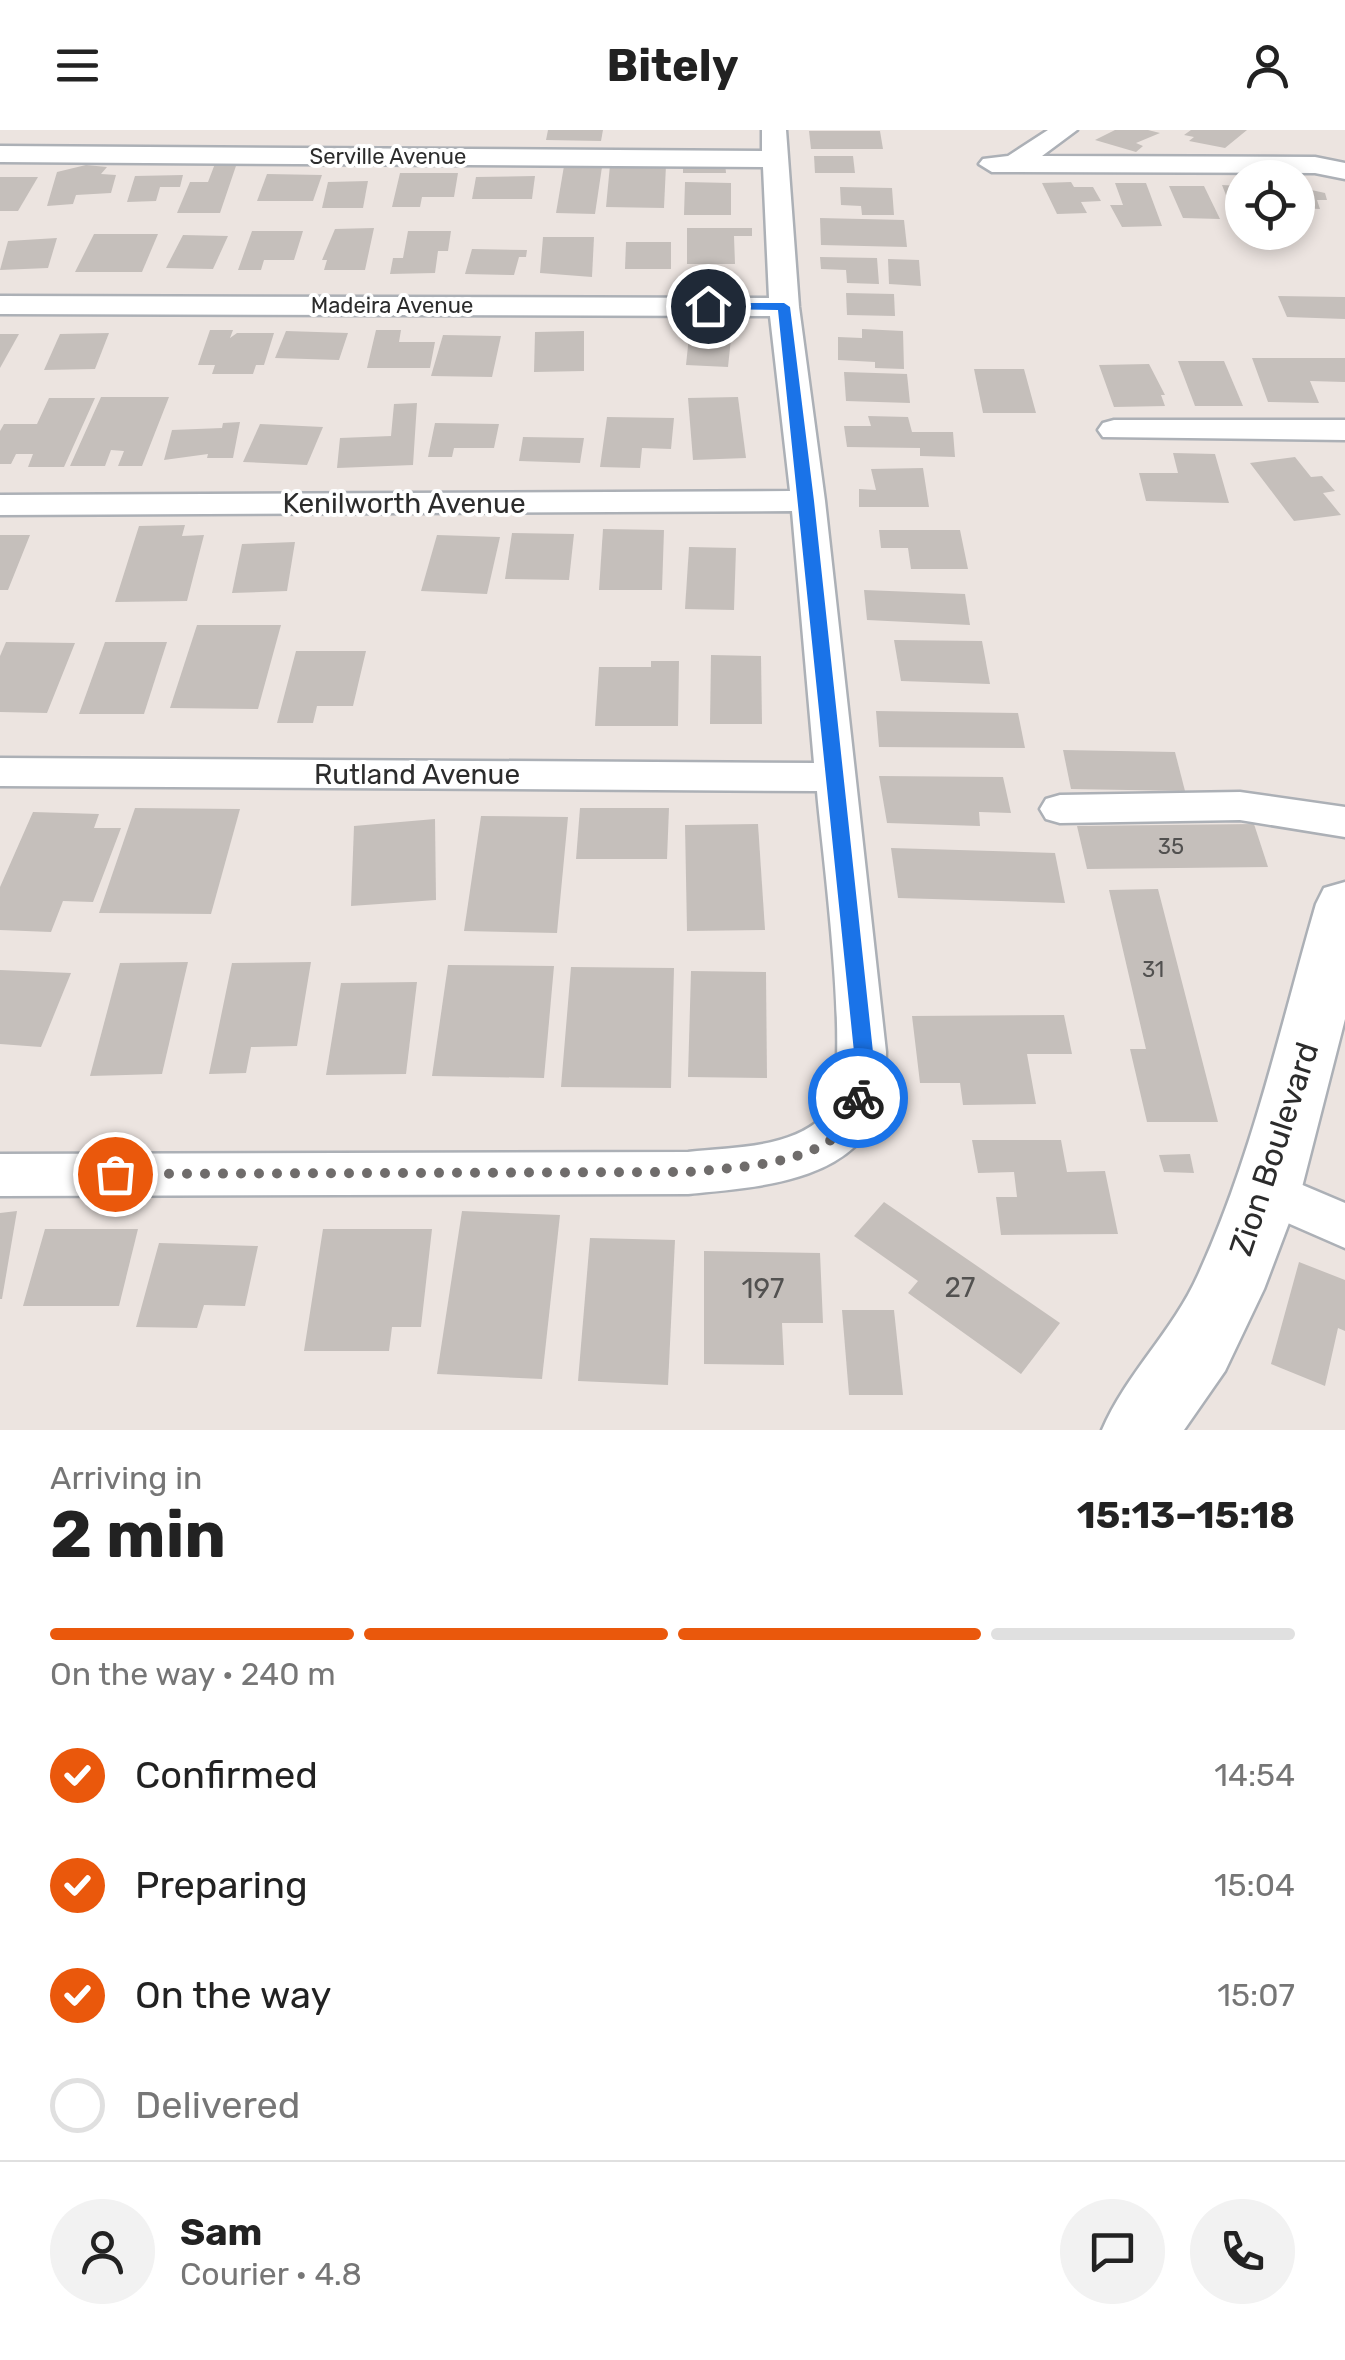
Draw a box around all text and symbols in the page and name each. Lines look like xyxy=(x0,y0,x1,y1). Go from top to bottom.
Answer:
icon: menu xyxy=(50,38,105,93)
icon: person xyxy=(1240,38,1295,93)
text: Bitely xyxy=(606,39,739,92)
street label: Serville Avenue xyxy=(310,143,466,170)
map controls xyxy=(1225,160,1315,250)
button: locate xyxy=(1225,160,1315,250)
pin xyxy=(666,264,751,349)
icon: home xyxy=(681,279,736,334)
street label: Madeira Avenue xyxy=(311,292,473,319)
street label: Kenilworth Avenue xyxy=(282,487,526,520)
street label: Rutland Avenue xyxy=(314,758,520,791)
house number: 35 xyxy=(1158,833,1184,860)
house number: 31 xyxy=(1142,956,1164,983)
street label: Zion Boulevard xyxy=(1222,1037,1326,1261)
courier xyxy=(808,1048,908,1148)
icon: bike xyxy=(831,1071,886,1126)
pin xyxy=(73,1132,158,1217)
icon: bag xyxy=(88,1147,143,1202)
house number: 27 xyxy=(945,1271,975,1304)
house number: 197 xyxy=(742,1272,784,1305)
text: Arriving in xyxy=(50,1459,202,1497)
text: 15:13–15:18 xyxy=(1077,1492,1295,1538)
text: 2 min xyxy=(50,1496,226,1573)
text: On the way · 240 m xyxy=(50,1655,336,1693)
icon: check xyxy=(50,1748,105,1803)
text: Confirmed xyxy=(135,1752,318,1798)
text: 14:54 xyxy=(1214,1756,1295,1794)
icon: check xyxy=(50,1858,105,1913)
text: Preparing xyxy=(135,1862,308,1908)
text: 15:04 xyxy=(1214,1866,1295,1904)
icon: check xyxy=(50,1968,105,2023)
text: On the way xyxy=(135,1972,331,2018)
text: 15:07 xyxy=(1217,1976,1295,2014)
text: Delivered xyxy=(135,2082,300,2128)
button: person xyxy=(50,2199,155,2304)
button: chat xyxy=(1060,2199,1165,2304)
button: phone xyxy=(1190,2199,1295,2304)
text: Sam xyxy=(180,2209,262,2255)
text: Courier · 4.8 xyxy=(180,2255,362,2293)

